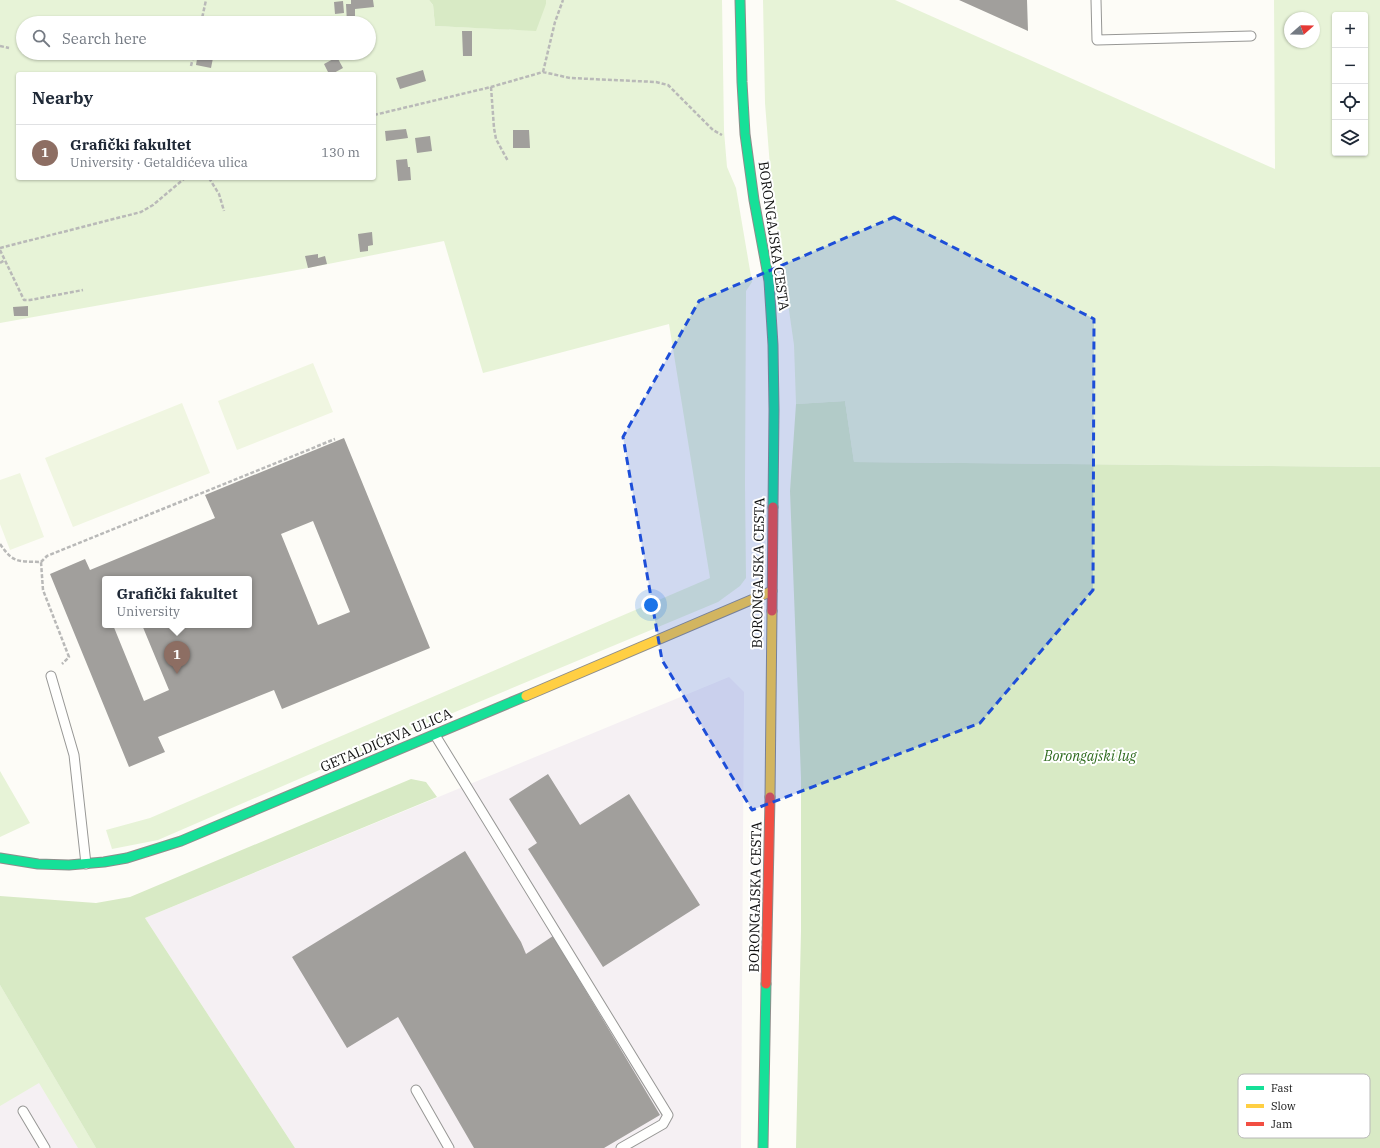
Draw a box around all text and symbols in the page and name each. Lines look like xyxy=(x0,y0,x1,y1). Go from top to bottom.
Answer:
north arrow xyxy=(1284,12,1320,48)
map controls xyxy=(1332,12,1368,156)
button: + xyxy=(1332,12,1368,48)
search box xyxy=(16,16,376,60)
icon: search xyxy=(30,27,52,49)
text: Search here xyxy=(62,29,147,48)
button: − xyxy=(1332,48,1368,84)
button: locate xyxy=(1332,84,1368,120)
text: Nearby xyxy=(32,87,93,109)
button: layers xyxy=(1332,120,1368,156)
text: Grafički fakultet xyxy=(70,135,191,154)
text: 1 xyxy=(41,144,49,161)
text: 130 m xyxy=(321,144,360,161)
text: University · Getaldićeva ulica xyxy=(70,154,248,171)
street label: BORONGAJSKA CESTA xyxy=(755,160,793,312)
street label: BORONGAJSKA CESTA xyxy=(748,497,768,649)
popup xyxy=(102,576,252,628)
text: Grafički fakultet xyxy=(116,584,238,603)
your location xyxy=(641,595,661,615)
text: University xyxy=(116,603,180,620)
pin: 1 xyxy=(164,641,190,674)
street label: GETALDIĆEVA ULICA xyxy=(317,703,455,776)
park label: Borongajski lug xyxy=(1043,747,1137,765)
street label: BORONGAJSKA CESTA xyxy=(745,821,765,973)
legend xyxy=(1238,1074,1370,1138)
text: Fast xyxy=(1271,1081,1293,1095)
text: Slow xyxy=(1271,1099,1296,1113)
text: Jam xyxy=(1271,1117,1293,1131)

